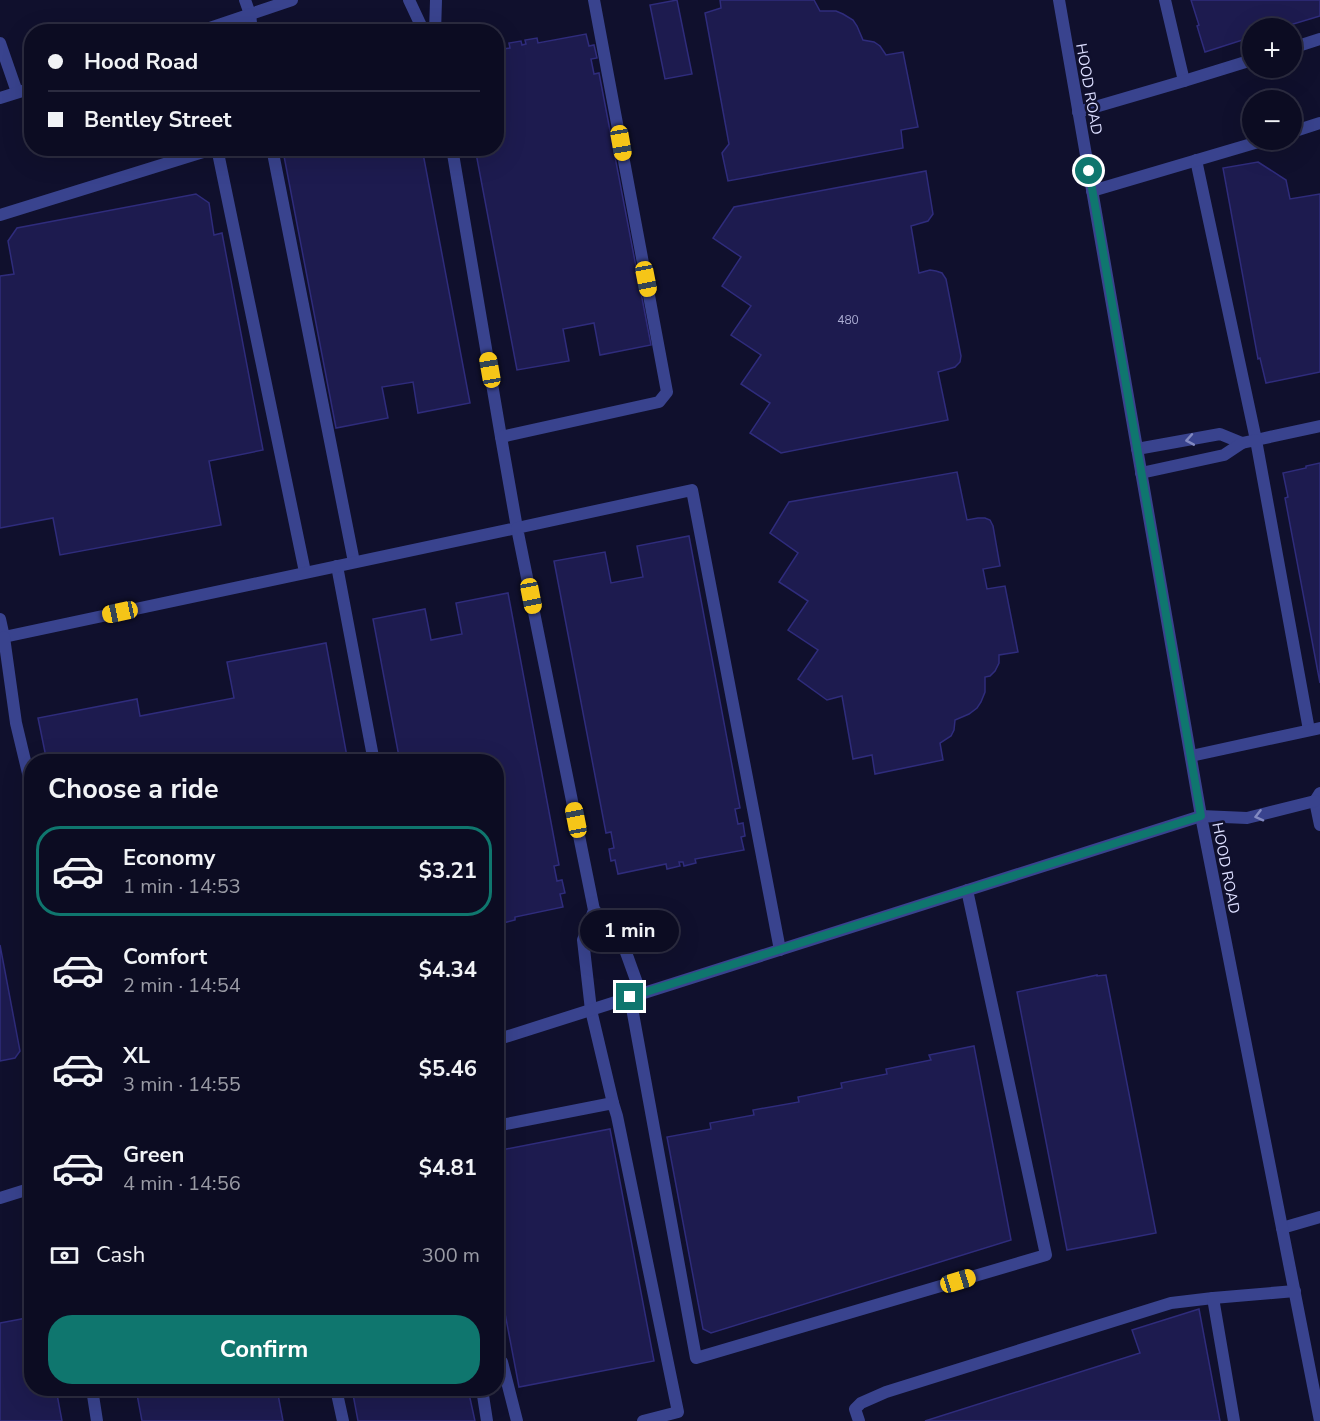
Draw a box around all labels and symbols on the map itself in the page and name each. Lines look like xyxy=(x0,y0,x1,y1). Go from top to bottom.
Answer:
street label: HOOD ROAD xyxy=(1071,42,1107,136)
car xyxy=(609,124,633,162)
route start xyxy=(1075,157,1102,184)
car xyxy=(634,260,658,298)
house number: 480 xyxy=(837,312,859,328)
car xyxy=(478,351,502,389)
one-way arrow xyxy=(1185,433,1195,445)
car xyxy=(519,577,543,615)
car xyxy=(101,599,139,625)
car xyxy=(564,801,588,839)
one-way arrow xyxy=(1254,808,1264,821)
street label: HOOD ROAD xyxy=(1207,821,1245,915)
callout: 1 min xyxy=(580,910,680,952)
route end xyxy=(616,983,643,1010)
car xyxy=(938,1267,978,1295)

